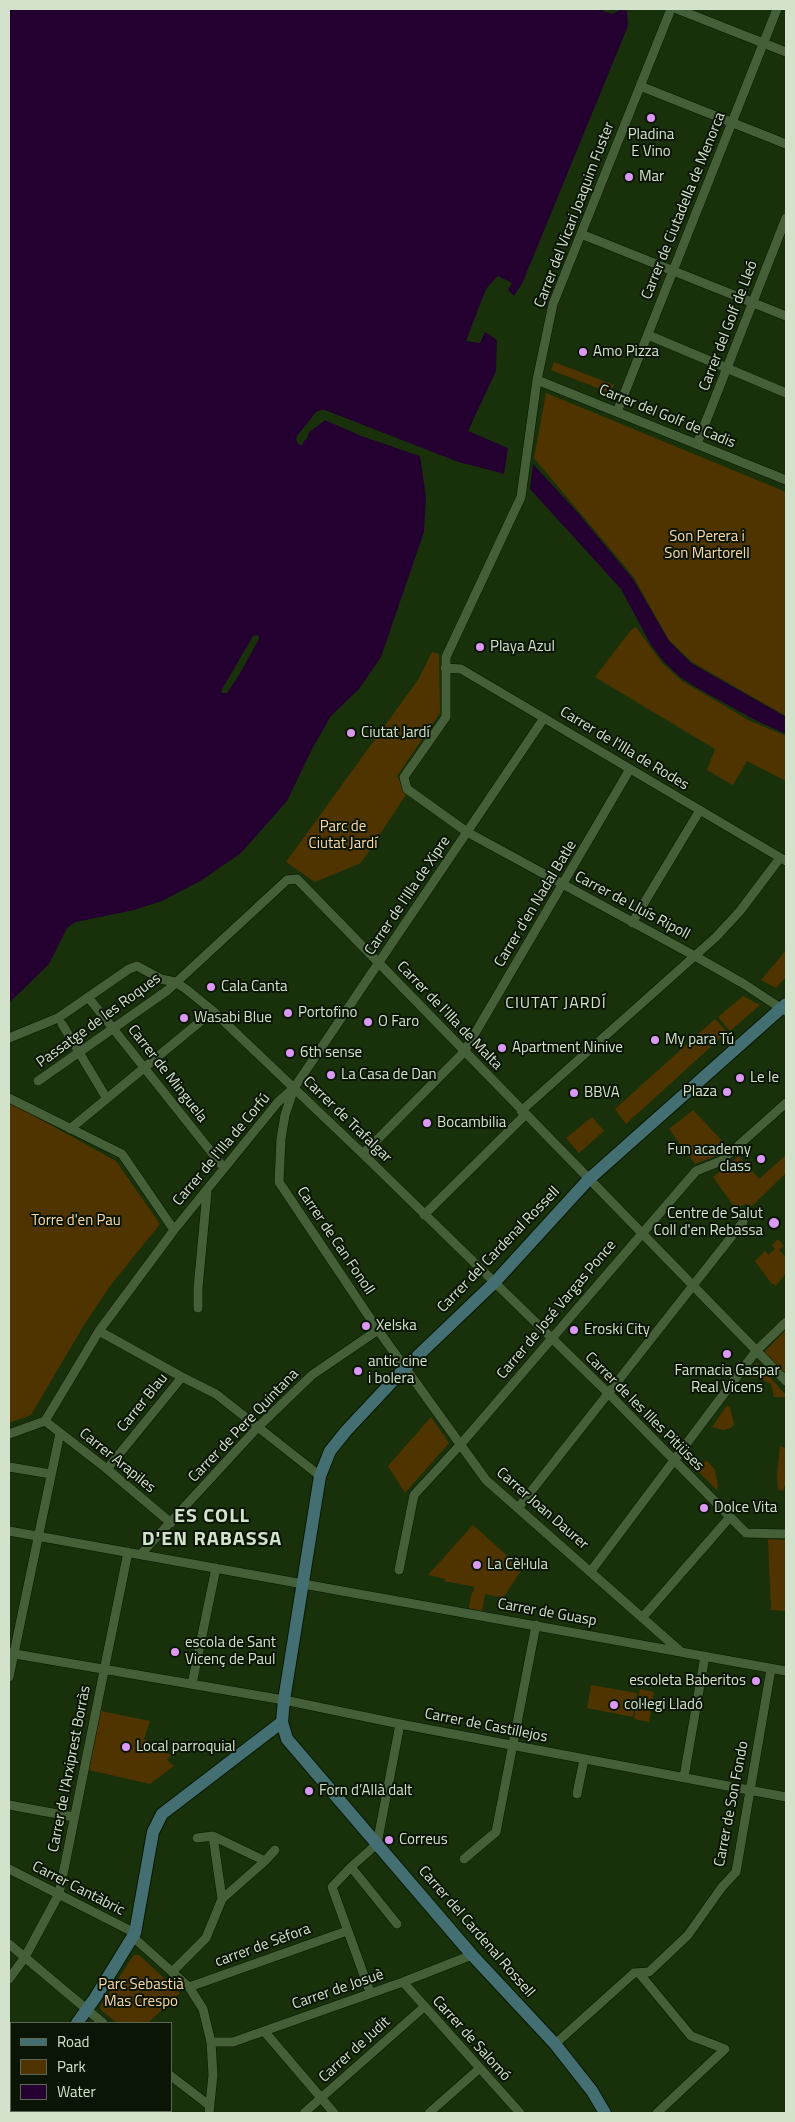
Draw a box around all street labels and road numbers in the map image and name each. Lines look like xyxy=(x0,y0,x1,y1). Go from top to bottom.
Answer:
street label: Carrer de Ciutadella de Menorca xyxy=(638,110,730,302)
street label: Carrer del Vicari Joaquim Fuster xyxy=(531,120,619,310)
street label: Carrer del Golf de Lleó xyxy=(696,258,762,394)
street label: Carrer del Golf de Cadis xyxy=(596,381,738,453)
street label: Carrer de l'Illa de Rodes xyxy=(556,703,692,795)
street label: Carrer de l'Illa de Xipre xyxy=(361,833,455,959)
street label: Carrer d'en Nadal Batle xyxy=(491,837,581,971)
street label: Carrer de Lluís Ripoll xyxy=(571,868,693,944)
street label: Carrer de l'Illa de Malta xyxy=(393,958,505,1074)
street label: Passatge de les Roques xyxy=(33,970,165,1072)
street label: Carrer de Minguela xyxy=(123,1022,211,1126)
street label: Carrer de Trafalgar xyxy=(299,1073,395,1167)
street label: Carrer de l'Illa de Corfú xyxy=(170,1090,274,1210)
street label: Carrer del Cardenal Rossell xyxy=(434,1183,564,1317)
street label: Carrer de Can Fonoll xyxy=(292,1184,378,1298)
street label: Carrer de José Vargas Ponce xyxy=(494,1237,620,1383)
street label: Carrer de les Illes Pitiüses xyxy=(581,1349,707,1475)
street label: Carrer de Pere Quintana xyxy=(185,1366,303,1486)
street label: Carrer Blau xyxy=(114,1370,172,1436)
street label: Carrer Arapiles xyxy=(75,1425,159,1497)
street label: Carrer Joan Daurer xyxy=(492,1464,592,1554)
street label: Carrer de Guasp xyxy=(496,1595,598,1631)
street label: Carrer de l'Arxiprest Borràs xyxy=(45,1684,95,1854)
street label: Carrer de Castillejos xyxy=(423,1705,549,1747)
street label: Carrer de Son Fondo xyxy=(711,1740,753,1868)
street label: Carrer Cantàbric xyxy=(29,1858,127,1920)
street label: Carrer del Cardenal Rossell xyxy=(414,1863,538,2001)
street label: carrer de Sèfora xyxy=(213,1920,313,1972)
street label: Carrer de Josuè xyxy=(290,1966,386,2014)
street label: Carrer de Salomó xyxy=(428,1993,514,2085)
street label: Carrer de Judit xyxy=(316,2013,394,2087)

